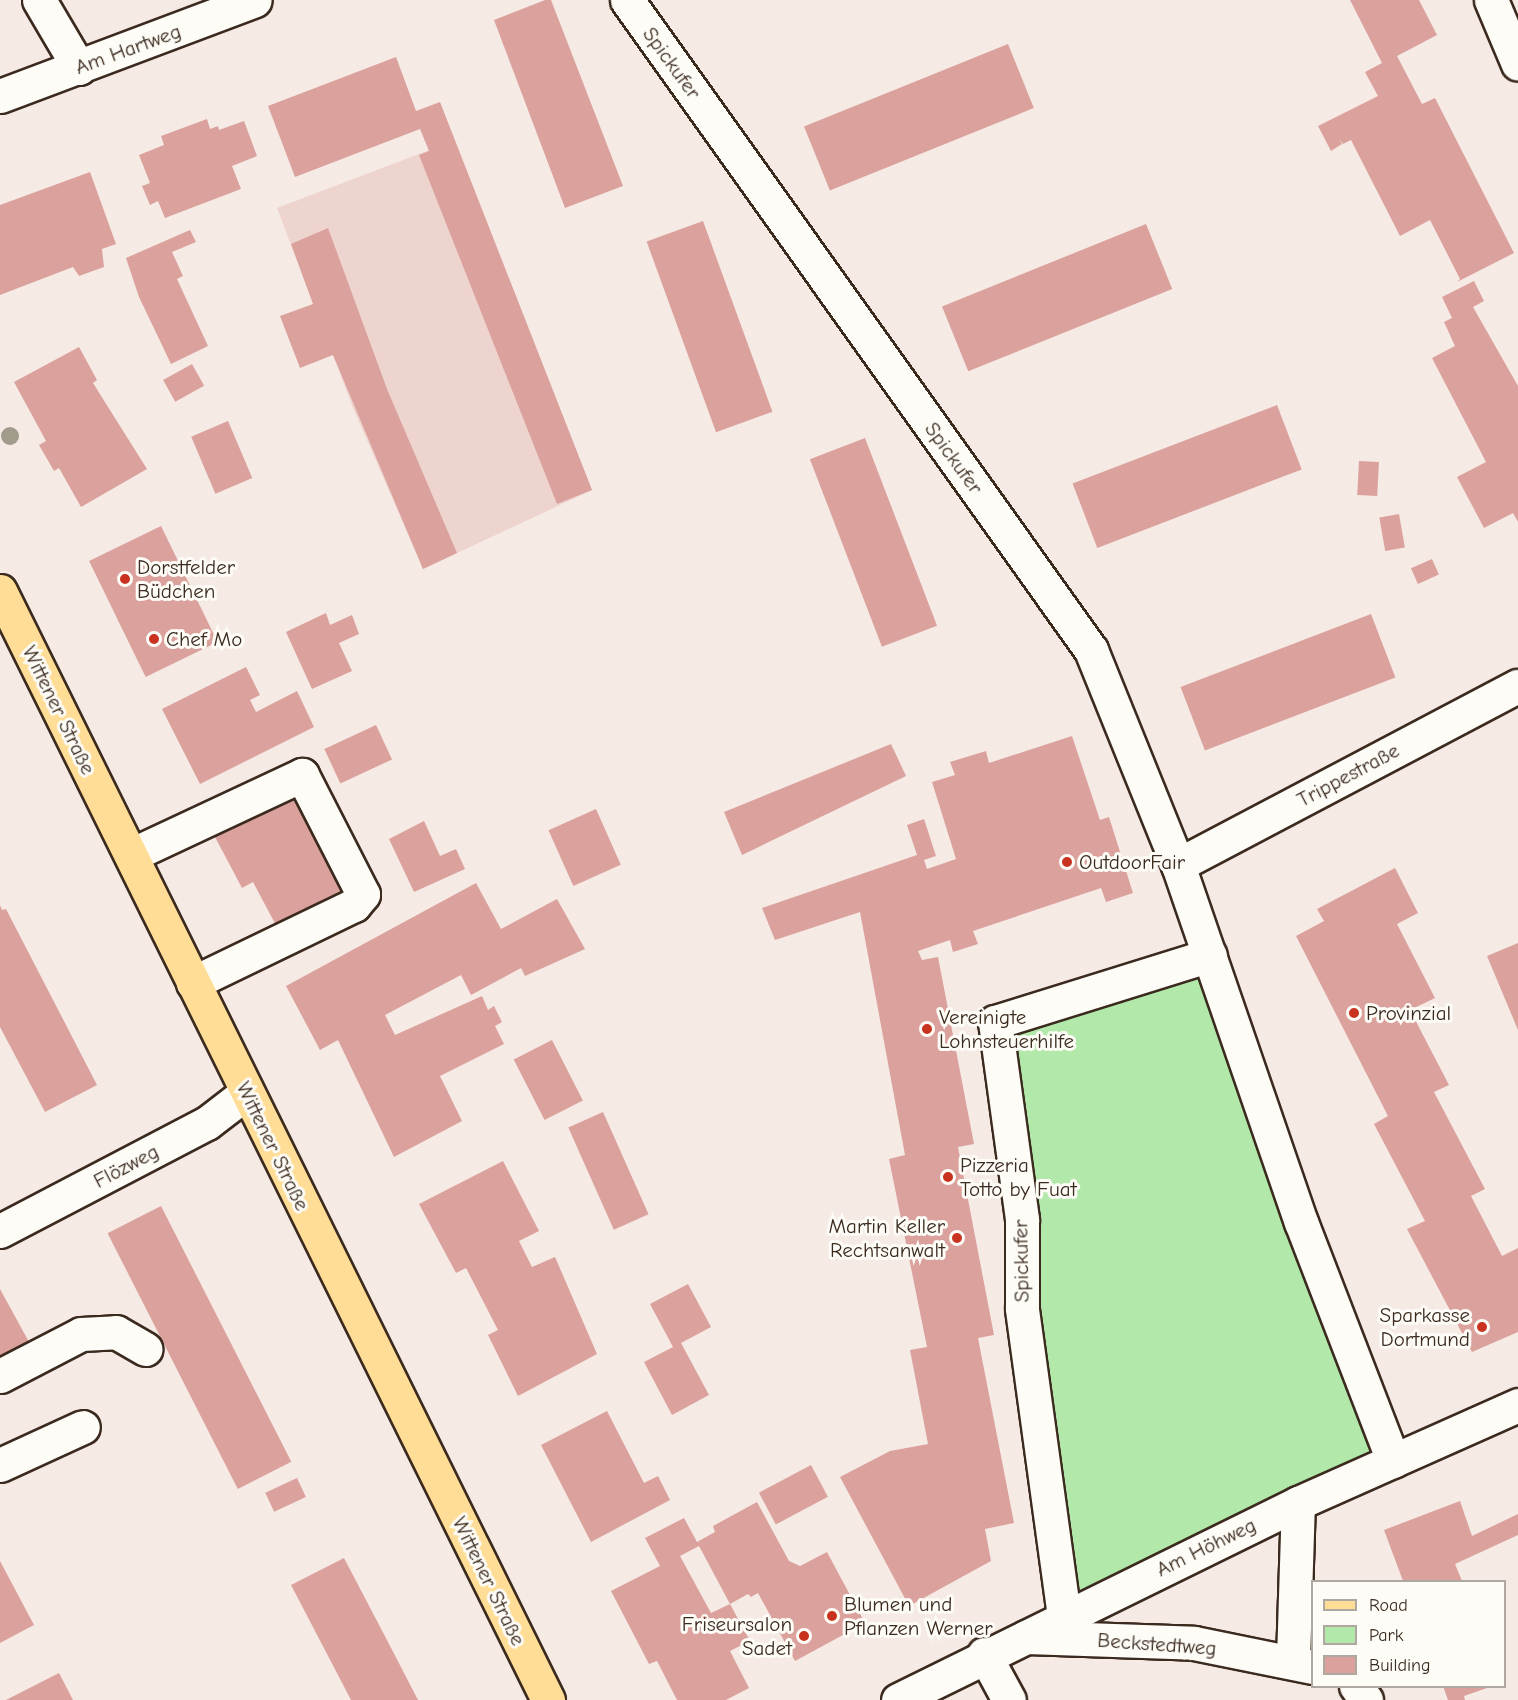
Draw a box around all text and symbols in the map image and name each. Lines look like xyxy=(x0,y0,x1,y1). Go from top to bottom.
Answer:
street label: Am Hartweg xyxy=(72,18,184,80)
street label: Spickufer xyxy=(637,22,707,104)
street label: Spickufer xyxy=(919,417,989,499)
place label: Dorstfelder Büdchen xyxy=(137,554,235,604)
marker: Dorstfelder Büdchen xyxy=(118,572,132,586)
place label: Chef Mo xyxy=(166,626,242,652)
marker: Chef Mo xyxy=(147,632,161,646)
street label: Wittener Straße xyxy=(17,641,101,779)
street label: Trippestraße xyxy=(1293,738,1403,812)
place label: OutdoorFair xyxy=(1079,849,1185,875)
marker: OutdoorFair xyxy=(1060,855,1074,869)
place label: Provinzial xyxy=(1366,1000,1451,1026)
place label: Vereinigte Lohnsteuerhilfe xyxy=(939,1004,1074,1054)
marker: Provinzial xyxy=(1347,1006,1361,1020)
marker: Vereinigte Lohnsteuerhilfe xyxy=(920,1022,934,1036)
street label: Wittener Straße xyxy=(231,1077,315,1215)
street label: Flözweg xyxy=(89,1138,163,1194)
place label: Pizzeria Totto by Fuat xyxy=(960,1152,1077,1202)
marker: Pizzeria Totto by Fuat xyxy=(941,1170,955,1184)
place label: Martin Keller Rechtsanwalt xyxy=(828,1213,945,1263)
street label: Spickufer xyxy=(1008,1219,1034,1303)
marker: Martin Keller Rechtsanwalt xyxy=(950,1231,964,1245)
place label: Sparkasse Dortmund xyxy=(1380,1302,1470,1352)
marker: Sparkasse Dortmund xyxy=(1475,1320,1489,1334)
street label: Wittener Straße xyxy=(447,1512,531,1650)
street label: Am Höhweg xyxy=(1152,1512,1260,1582)
legend xyxy=(1311,1580,1506,1688)
place label: Blumen und Pflanzen Werner xyxy=(844,1591,993,1641)
text: Road xyxy=(1369,1595,1408,1616)
marker: Blumen und Pflanzen Werner xyxy=(825,1609,839,1623)
place label: Friseursalon Sadet xyxy=(682,1611,792,1661)
text: Park xyxy=(1369,1625,1403,1646)
street label: Beckstedtweg xyxy=(1097,1627,1217,1661)
marker: Friseursalon Sadet xyxy=(797,1629,811,1643)
text: Building xyxy=(1369,1655,1431,1676)

